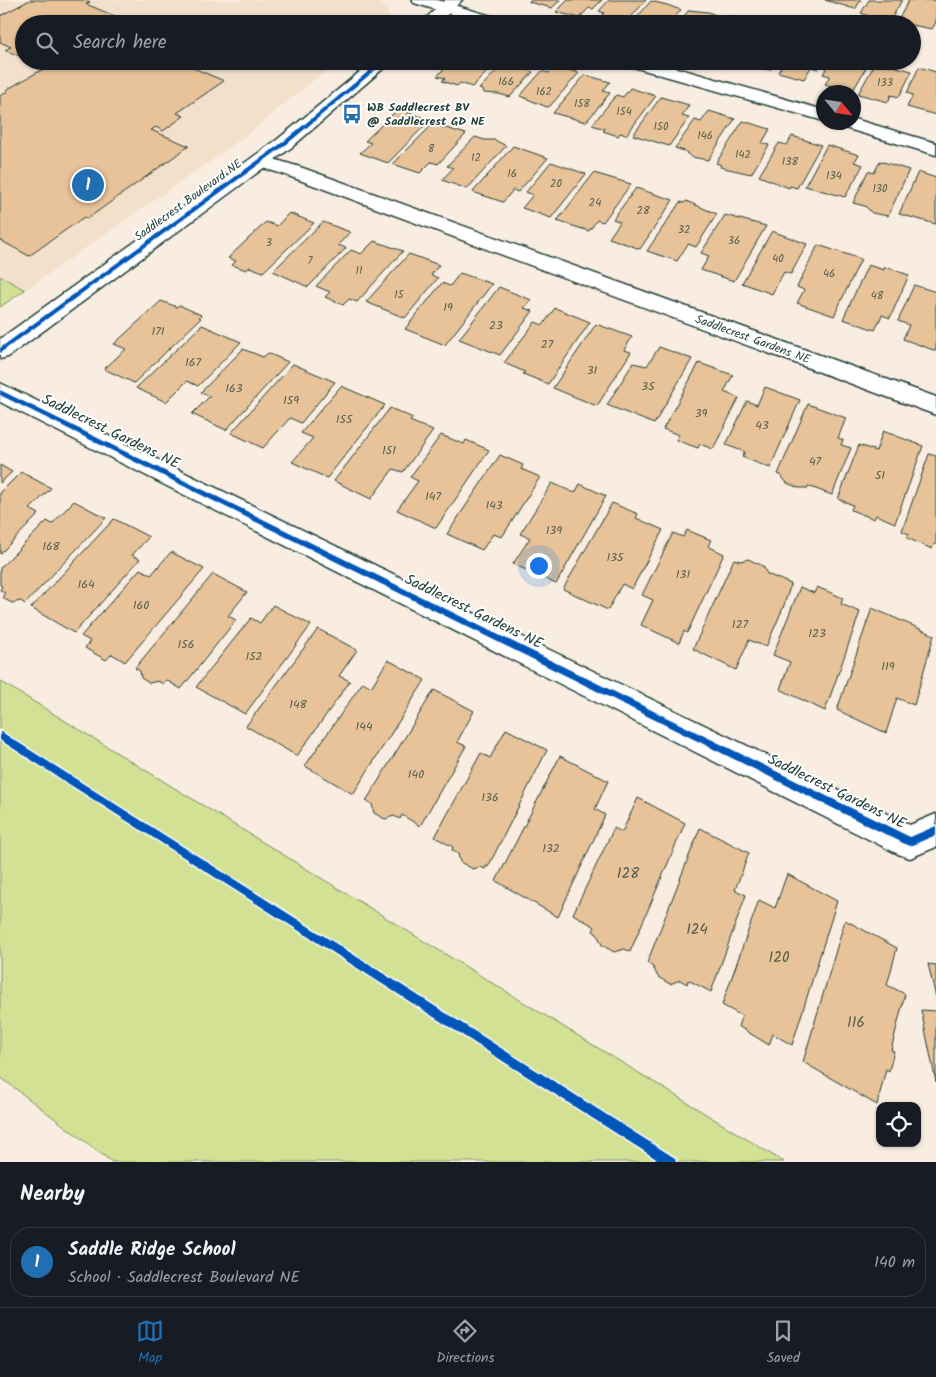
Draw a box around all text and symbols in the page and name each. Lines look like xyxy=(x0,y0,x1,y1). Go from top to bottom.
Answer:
search box xyxy=(15,15,921,70)
text: Search here xyxy=(73,28,167,58)
icon: search xyxy=(33,29,61,57)
house number: 166 xyxy=(498,73,514,91)
house number: 133 xyxy=(877,74,893,92)
house number: 162 xyxy=(536,83,552,101)
north arrow xyxy=(816,85,861,130)
house number: 158 xyxy=(574,95,590,113)
place label: WB Saddlecrest BV @ Saddlecrest GD NE xyxy=(367,98,486,131)
bus stop icon: WB Saddlecrest BV @ Saddlecrest GD NE xyxy=(341,103,363,125)
house number: 154 xyxy=(616,103,632,121)
house number: 150 xyxy=(654,118,669,136)
house number: 146 xyxy=(697,127,713,145)
house number: 8 xyxy=(428,140,435,158)
house number: 142 xyxy=(735,146,751,164)
house number: 12 xyxy=(471,149,481,167)
house number: 138 xyxy=(782,153,799,171)
street label: Saddlecrest Boulevard NE xyxy=(130,154,247,246)
house number: 16 xyxy=(507,165,517,183)
pin: 1 xyxy=(72,166,104,204)
house number: 134 xyxy=(826,167,842,185)
house number: 20 xyxy=(550,175,562,193)
house number: 130 xyxy=(872,180,888,198)
house number: 24 xyxy=(589,194,601,212)
house number: 28 xyxy=(636,202,650,220)
house number: 32 xyxy=(678,221,690,239)
house number: 36 xyxy=(728,232,740,250)
house number: 3 xyxy=(266,234,272,252)
house number: 40 xyxy=(772,250,784,268)
house number: 7 xyxy=(307,252,313,270)
house number: 11 xyxy=(356,262,362,280)
house number: 46 xyxy=(823,265,835,283)
house number: 15 xyxy=(394,286,405,304)
house number: 48 xyxy=(871,287,884,305)
house number: 19 xyxy=(443,298,453,317)
street label: Saddlecrest Gardens NE xyxy=(693,310,814,369)
house number: 23 xyxy=(489,316,503,335)
house number: 171 xyxy=(151,322,165,341)
house number: 27 xyxy=(541,335,554,354)
house number: 167 xyxy=(185,353,201,372)
house number: 31 xyxy=(587,361,598,380)
house number: 35 xyxy=(641,377,656,396)
house number: 163 xyxy=(225,379,243,398)
street label: Saddlecrest Gardens NE xyxy=(37,388,185,476)
house number: 159 xyxy=(283,391,299,410)
house number: 39 xyxy=(695,404,707,423)
house number: 155 xyxy=(336,410,354,429)
house number: 43 xyxy=(755,416,769,435)
house number: 151 xyxy=(382,441,396,460)
house number: 47 xyxy=(809,452,822,471)
house number: 51 xyxy=(875,466,885,485)
house number: 147 xyxy=(425,487,441,506)
house number: 143 xyxy=(485,496,503,515)
house number: 139 xyxy=(546,521,562,540)
house number: 168 xyxy=(42,537,61,556)
house number: 135 xyxy=(606,548,625,567)
your location xyxy=(526,553,552,579)
house number: 131 xyxy=(676,565,690,584)
street label: Saddlecrest Gardens NE xyxy=(400,568,548,656)
house number: 164 xyxy=(77,575,95,594)
house number: 160 xyxy=(133,596,149,615)
house number: 127 xyxy=(732,615,749,634)
house number: 123 xyxy=(808,624,826,643)
house number: 156 xyxy=(178,635,194,654)
house number: 152 xyxy=(245,647,263,666)
house number: 119 xyxy=(881,657,895,676)
house number: 148 xyxy=(289,695,308,714)
house number: 144 xyxy=(356,717,373,736)
street label: Saddlecrest Gardens NE xyxy=(763,748,911,836)
house number: 140 xyxy=(408,765,424,784)
house number: 136 xyxy=(481,788,499,807)
house number: 132 xyxy=(542,839,560,858)
house number: 128 xyxy=(617,862,640,886)
house number: 124 xyxy=(686,918,708,942)
house number: 120 xyxy=(769,946,790,970)
house number: 116 xyxy=(847,1011,865,1035)
map controls xyxy=(876,1102,921,1147)
button: locate xyxy=(876,1102,921,1147)
text: Nearby xyxy=(20,1178,85,1211)
text: Saddle Ridge School xyxy=(68,1235,236,1265)
text: 1 xyxy=(35,1250,39,1275)
text: 140 m xyxy=(874,1250,915,1275)
text: School · Saddlecrest Boulevard NE xyxy=(68,1265,300,1290)
tab: Map xyxy=(136,1317,164,1369)
tab: Directions xyxy=(436,1317,494,1369)
tab: Saved xyxy=(767,1317,800,1369)

